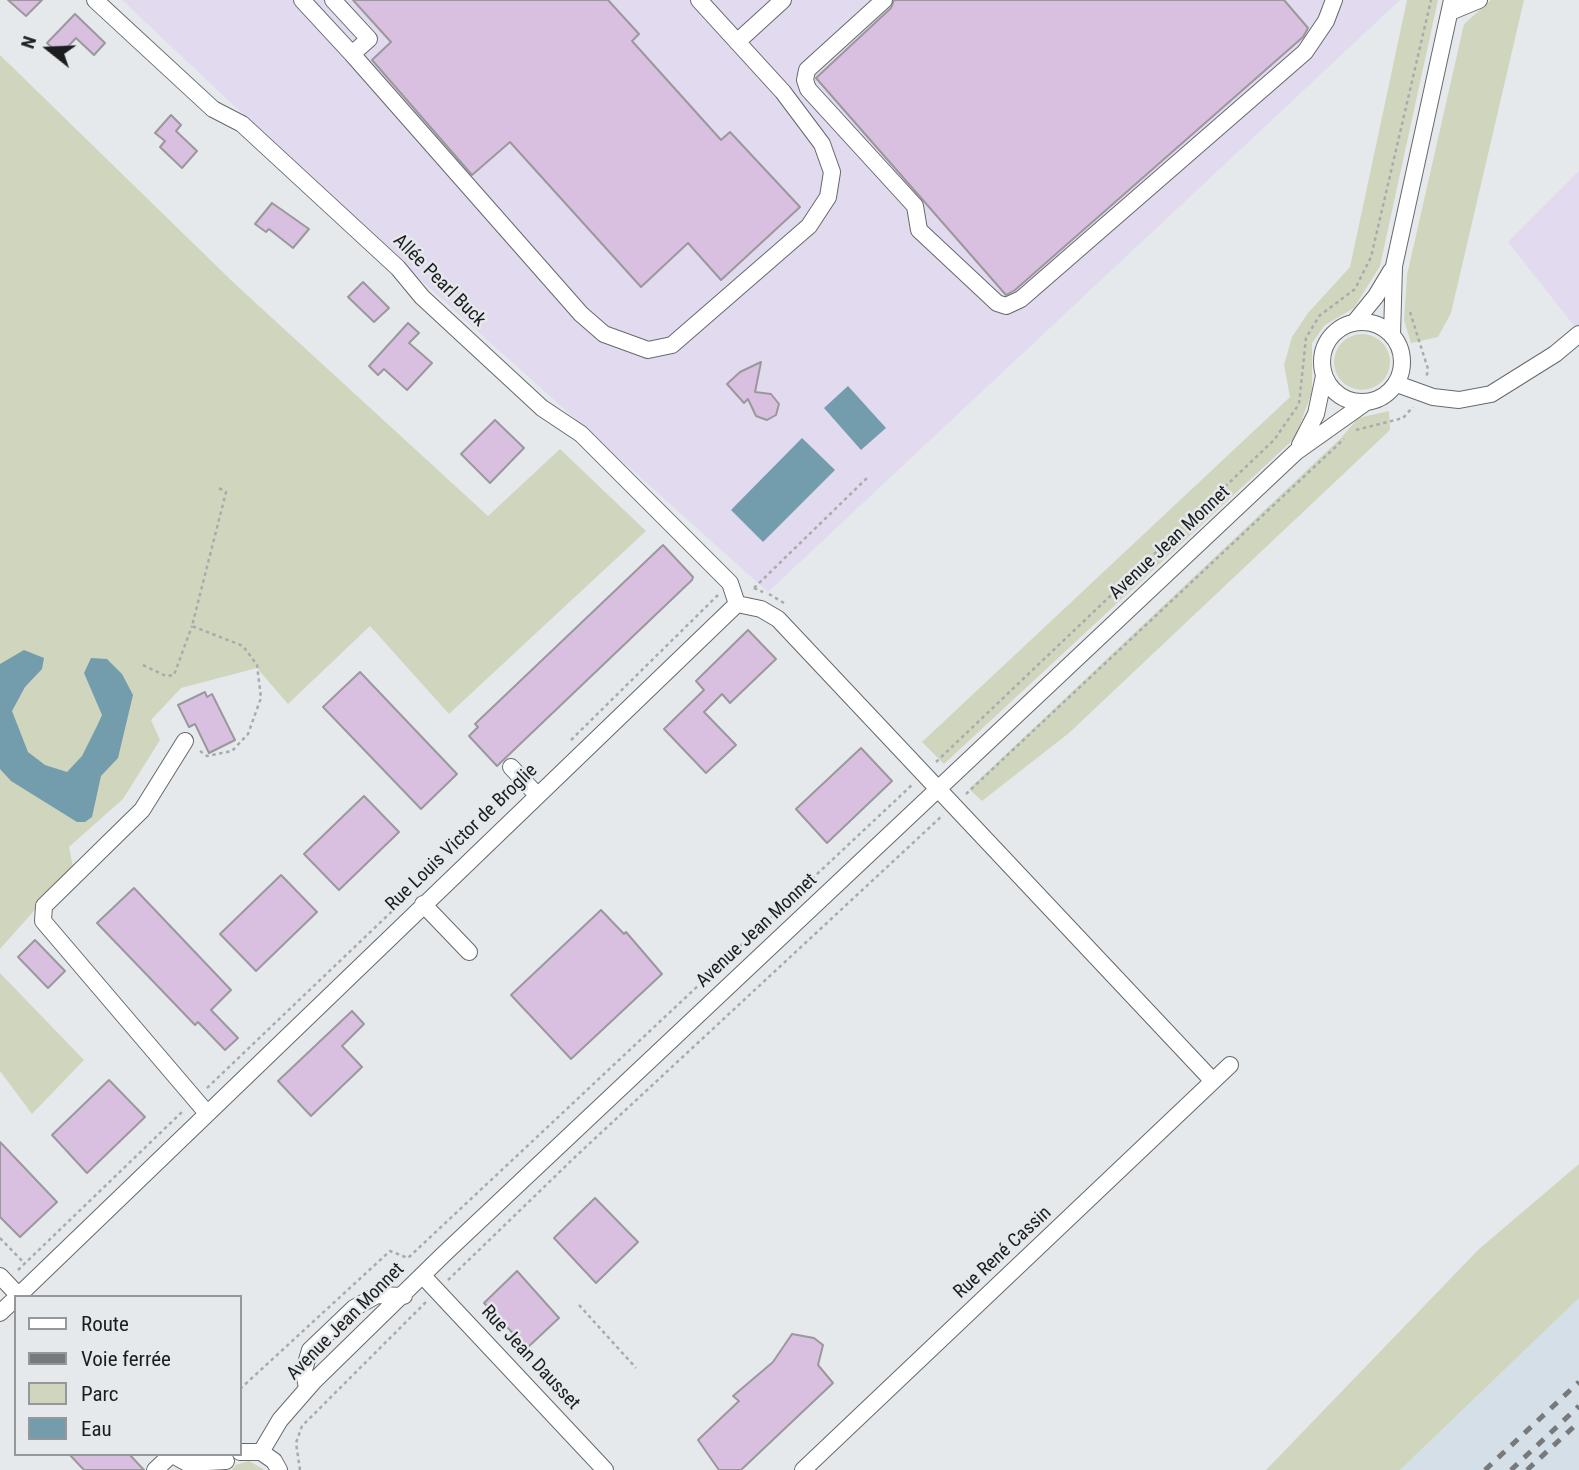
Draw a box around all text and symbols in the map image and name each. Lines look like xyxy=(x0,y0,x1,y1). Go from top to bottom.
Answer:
north arrow xyxy=(14,14,84,84)
text: N xyxy=(16,33,41,51)
street label: Allée Pearl Buck xyxy=(388,230,490,332)
street label: Avenue Jean Monnet xyxy=(1105,481,1235,605)
street label: Rue Louis Victor de Broglie xyxy=(382,760,542,916)
street label: Avenue Jean Monnet xyxy=(692,869,822,993)
street label: Rue René Cassin xyxy=(950,1202,1056,1304)
street label: Avenue Jean Monnet xyxy=(283,1259,409,1385)
legend xyxy=(14,1295,242,1456)
street label: Rue Jean Dausset xyxy=(476,1301,584,1415)
text: Route xyxy=(81,1312,129,1336)
text: Voie ferrée xyxy=(81,1347,171,1371)
text: Parc xyxy=(81,1382,119,1406)
text: Eau xyxy=(81,1417,112,1441)

